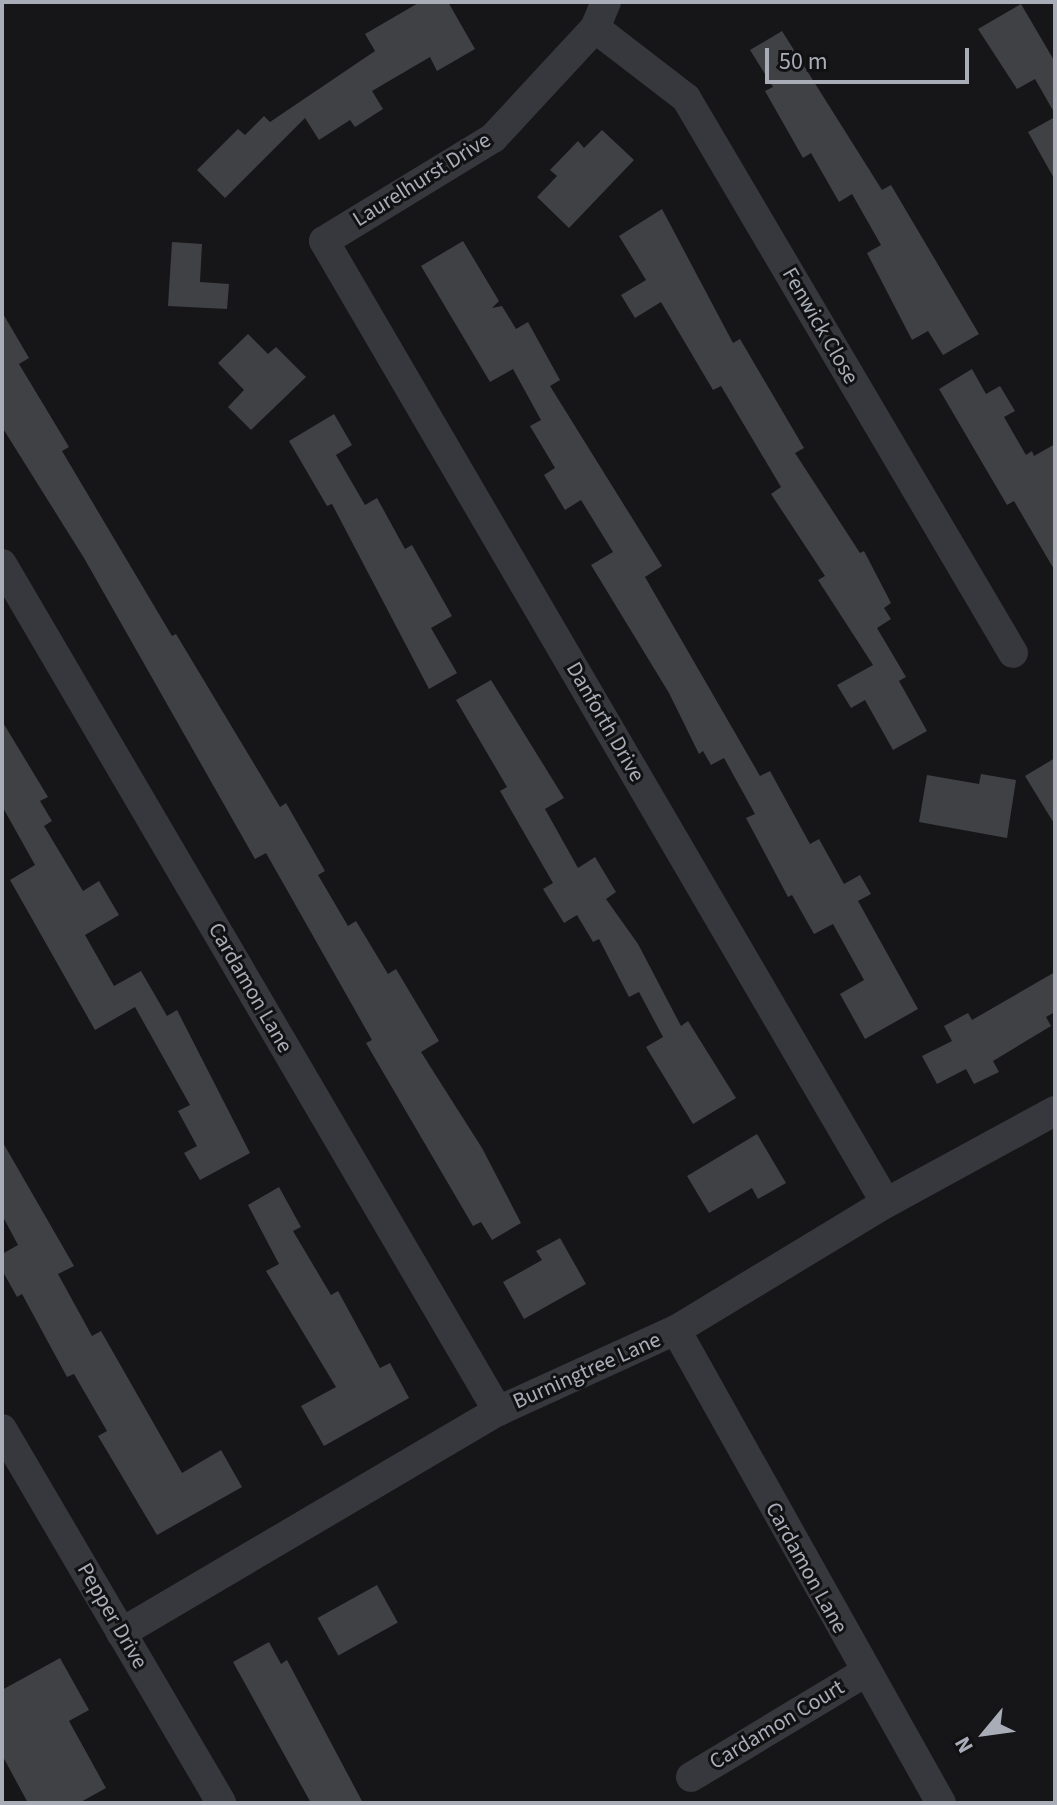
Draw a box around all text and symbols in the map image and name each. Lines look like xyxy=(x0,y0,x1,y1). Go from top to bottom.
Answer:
scale bar xyxy=(769,32,973,82)
text: 50 m xyxy=(779,44,828,79)
street label: Laurelhurst Drive xyxy=(348,127,496,233)
street label: Fenwick Close xyxy=(776,263,864,389)
street label: Danforth Drive xyxy=(560,657,650,787)
street label: Cardamon Lane xyxy=(202,918,298,1058)
street label: Burningtree Lane xyxy=(509,1327,665,1415)
street label: Cardamon Lane xyxy=(759,1498,853,1638)
street label: Pepper Drive xyxy=(71,1558,153,1674)
street label: Cardamon Court xyxy=(705,1674,849,1776)
north arrow xyxy=(945,1693,1025,1773)
text: N xyxy=(946,1730,982,1759)

